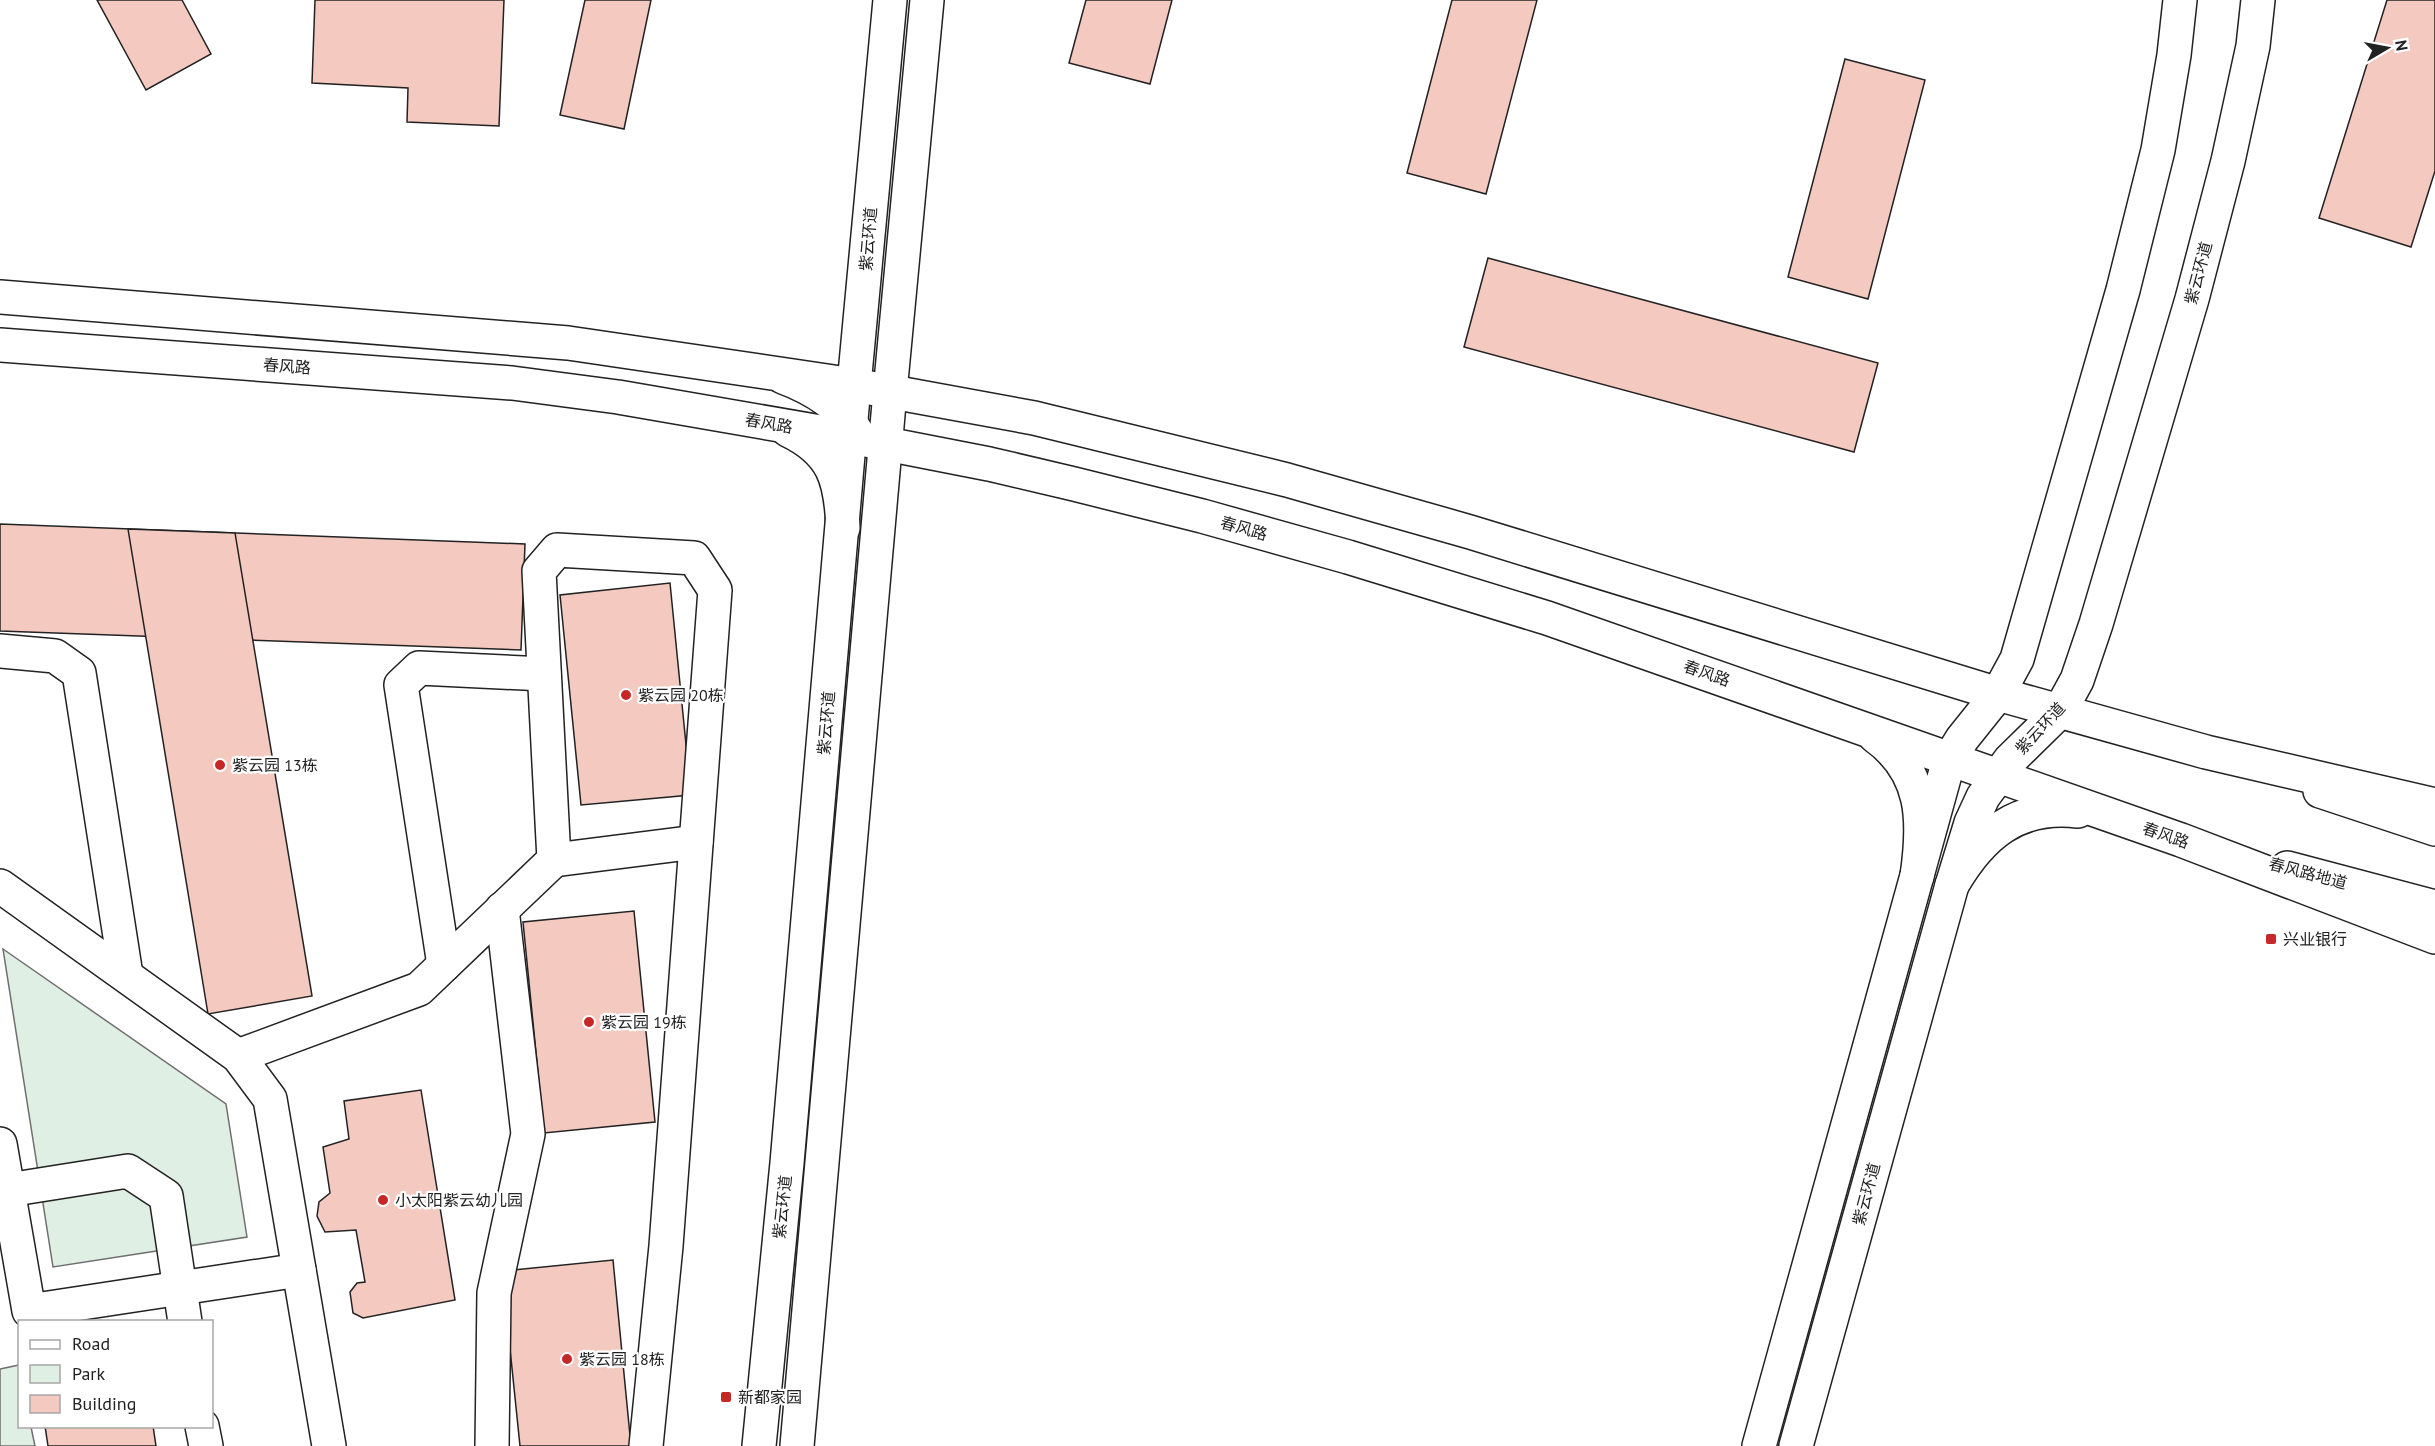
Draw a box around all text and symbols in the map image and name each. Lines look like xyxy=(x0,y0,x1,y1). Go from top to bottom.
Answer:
north arrow xyxy=(2357,18,2417,78)
text: N xyxy=(2391,38,2413,52)
street label: 紫云环道 xyxy=(855,206,881,272)
street label: 紫云环道 xyxy=(2180,239,2216,307)
street label: 春风路 xyxy=(262,354,312,378)
street label: 春风路 xyxy=(744,409,794,437)
street label: 春风路 xyxy=(1218,512,1270,544)
street label: 春风路 xyxy=(1681,656,1733,690)
place label: 紫云园 20栋 xyxy=(638,685,724,705)
marker: 紫云园 20栋 xyxy=(619,688,633,702)
street label: 紫云环道 xyxy=(813,690,839,756)
street label: 紫云环道 xyxy=(2011,698,2069,758)
place label: 紫云园 13栋 xyxy=(232,755,318,775)
marker: 紫云园 13栋 xyxy=(213,758,227,772)
street label: 春风路 xyxy=(2140,818,2192,852)
street label: 春风路地道 xyxy=(2267,853,2349,893)
place label: 兴业银行 xyxy=(2283,929,2347,949)
marker: 兴业银行 xyxy=(2264,932,2278,946)
place label: 紫云园 19栋 xyxy=(601,1012,687,1032)
marker: 紫云园 19栋 xyxy=(582,1015,596,1029)
street label: 紫云环道 xyxy=(1848,1160,1884,1228)
street label: 紫云环道 xyxy=(769,1174,795,1240)
place label: 小太阳紫云幼儿园 xyxy=(395,1190,523,1210)
marker: 小太阳紫云幼儿园 xyxy=(376,1193,390,1207)
legend xyxy=(18,1320,213,1428)
text: Road xyxy=(72,1332,110,1355)
place label: 紫云园 18栋 xyxy=(579,1349,665,1369)
marker: 紫云园 18栋 xyxy=(560,1352,574,1366)
text: Park xyxy=(72,1362,105,1385)
place label: 新都家园 xyxy=(738,1387,802,1407)
marker: 新都家园 xyxy=(719,1390,733,1404)
text: Building xyxy=(72,1392,136,1415)

